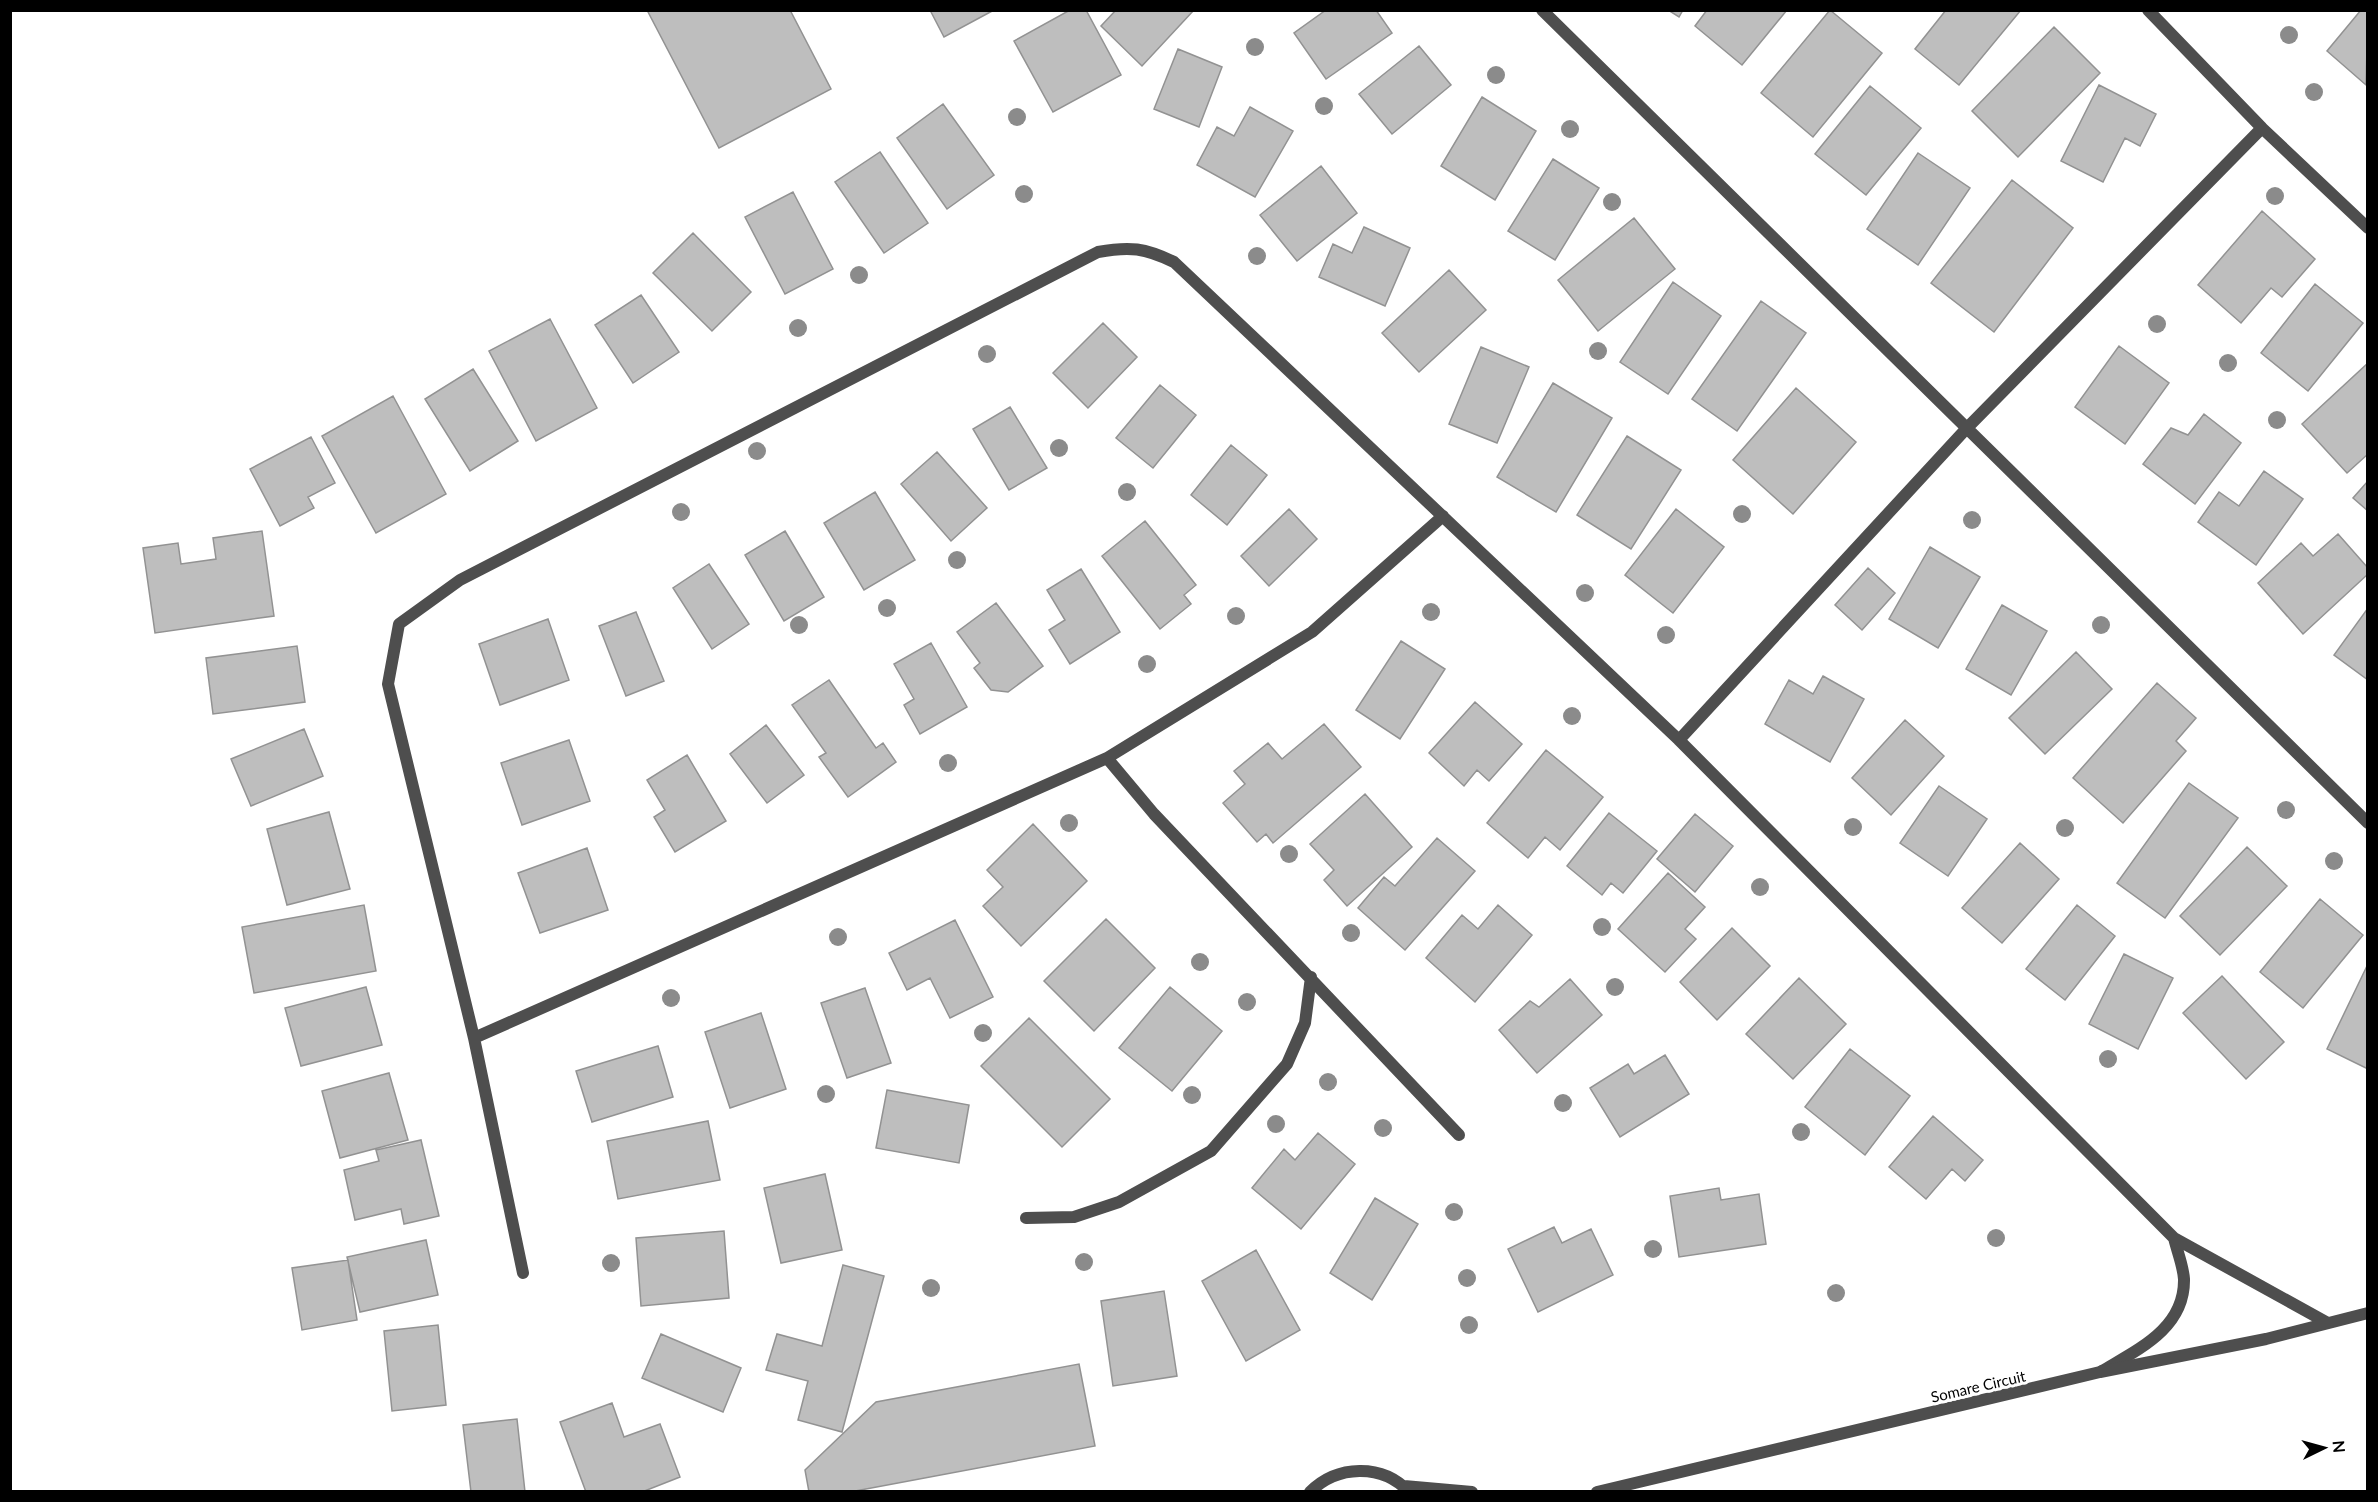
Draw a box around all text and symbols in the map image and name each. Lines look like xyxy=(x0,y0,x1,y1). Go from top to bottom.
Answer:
street label: Somare Circuit xyxy=(1929,1366,2028,1406)
north arrow xyxy=(2294,1418,2354,1478)
text: N xyxy=(2329,1440,2349,1454)

